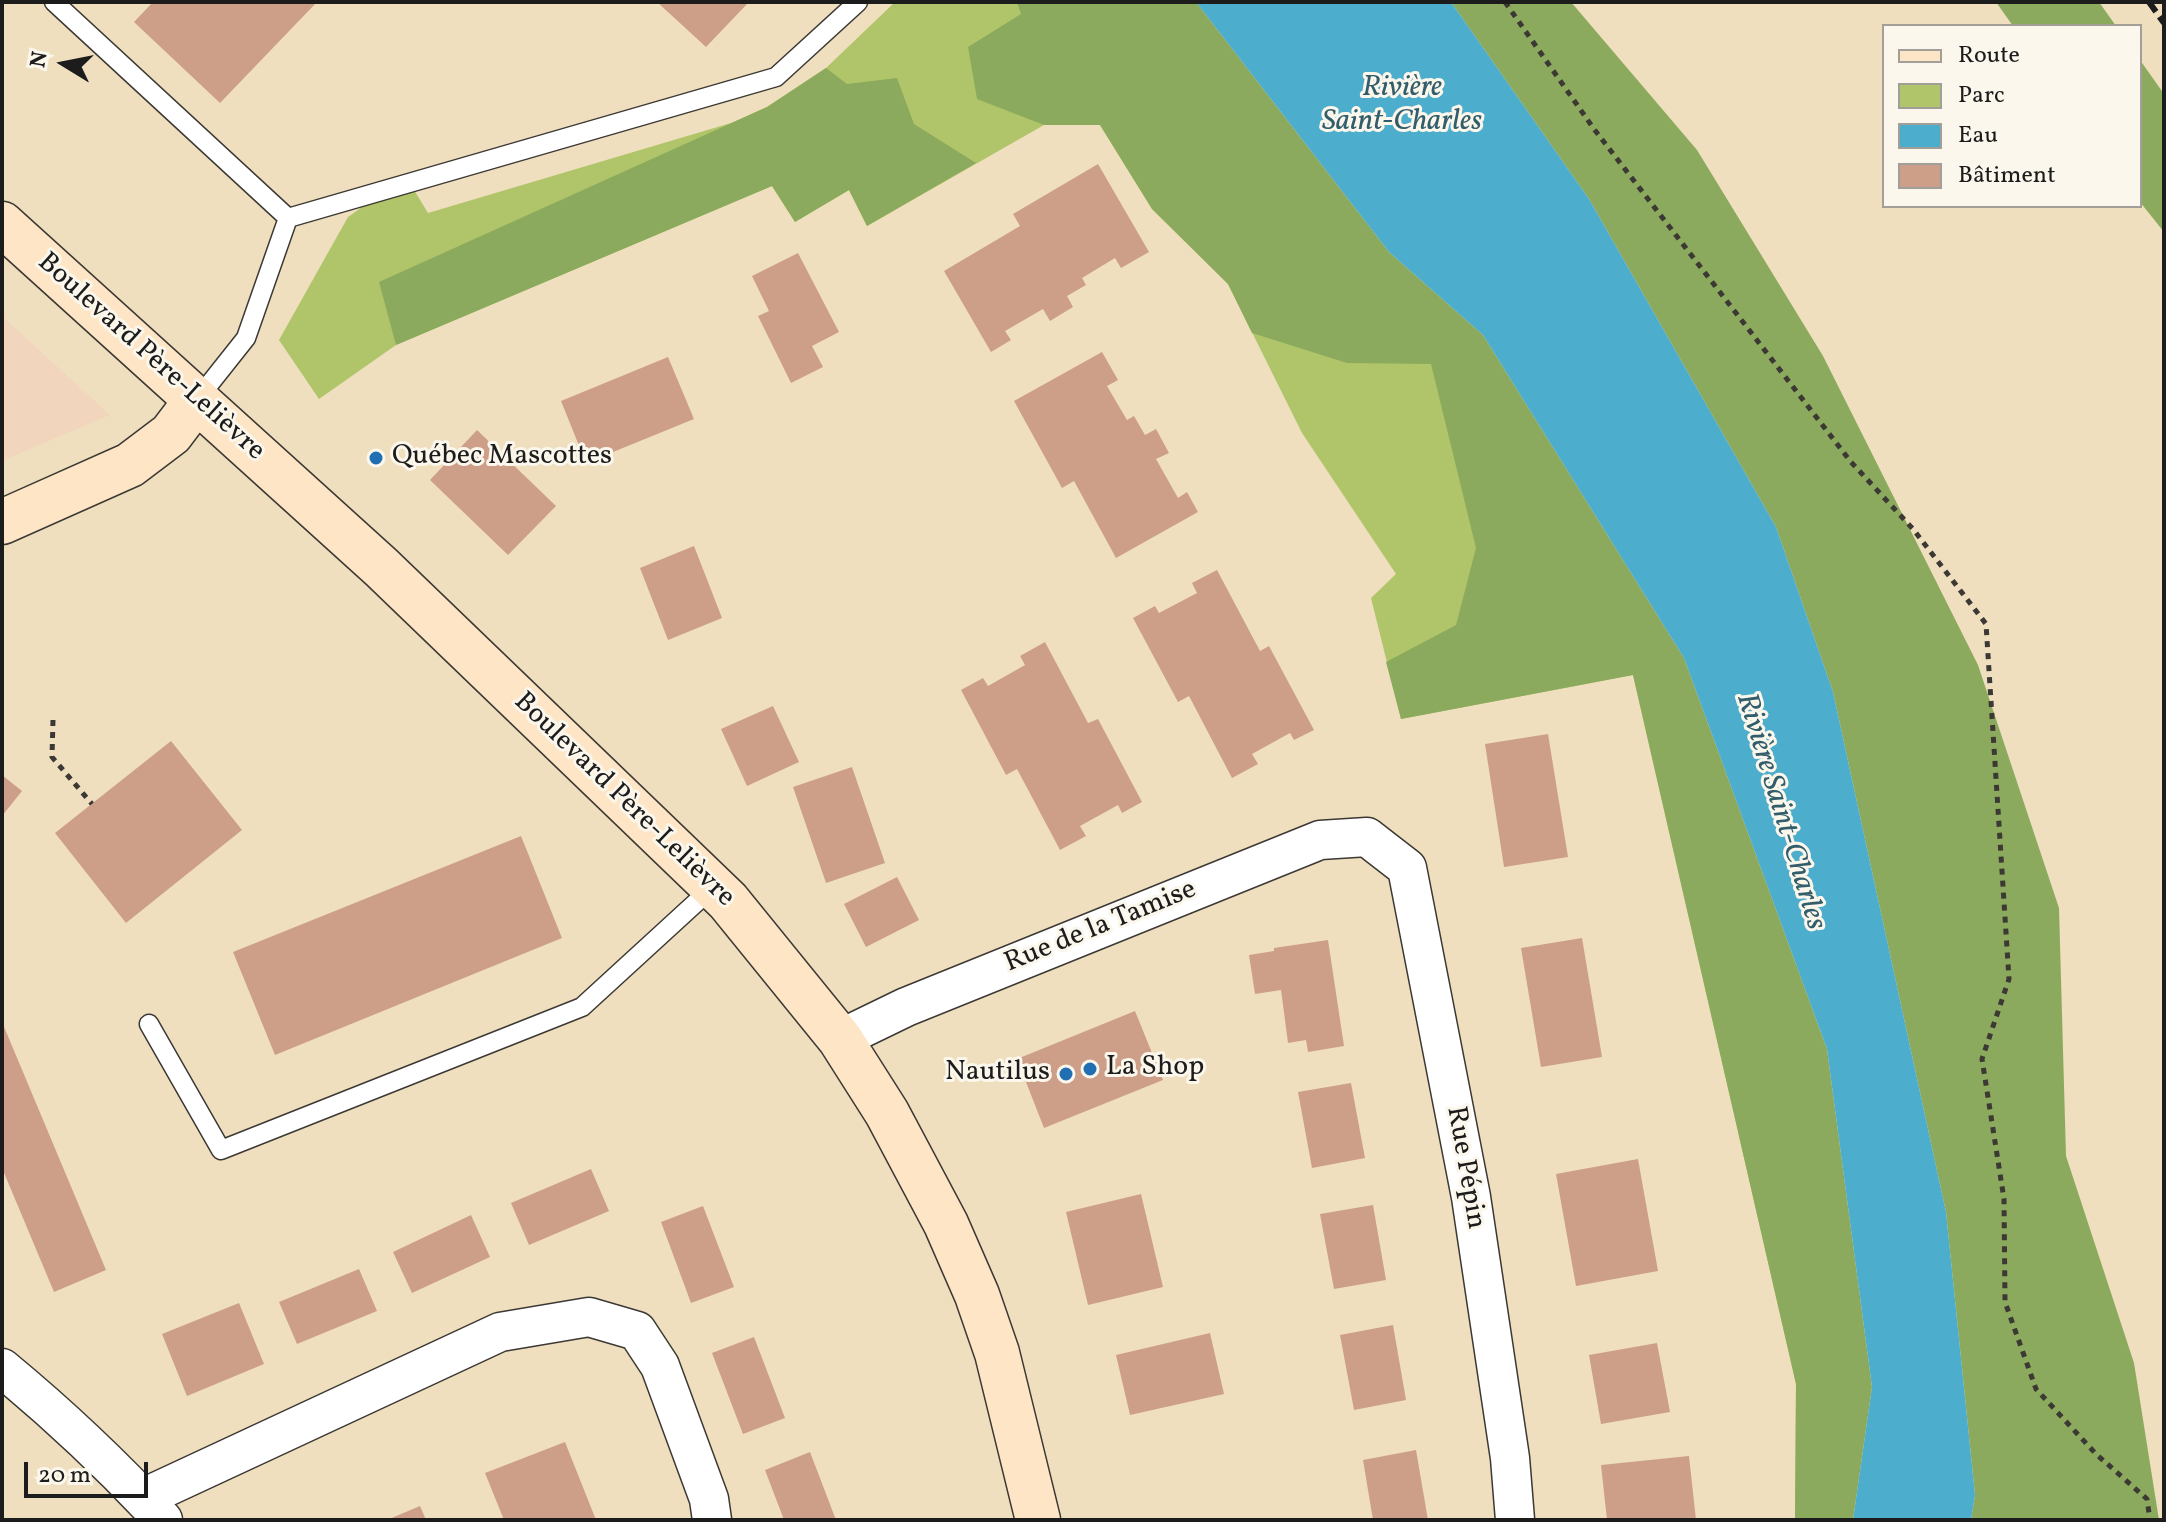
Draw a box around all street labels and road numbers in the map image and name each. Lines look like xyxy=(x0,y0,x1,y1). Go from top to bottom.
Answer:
street label: Boulevard Père-Lelièvre xyxy=(29,247,271,469)
street label: Boulevard Père-Lelièvre xyxy=(505,687,741,915)
street label: Rue de la Tamise xyxy=(1000,874,1202,982)
street label: Rue Pépin xyxy=(1437,1104,1491,1232)

